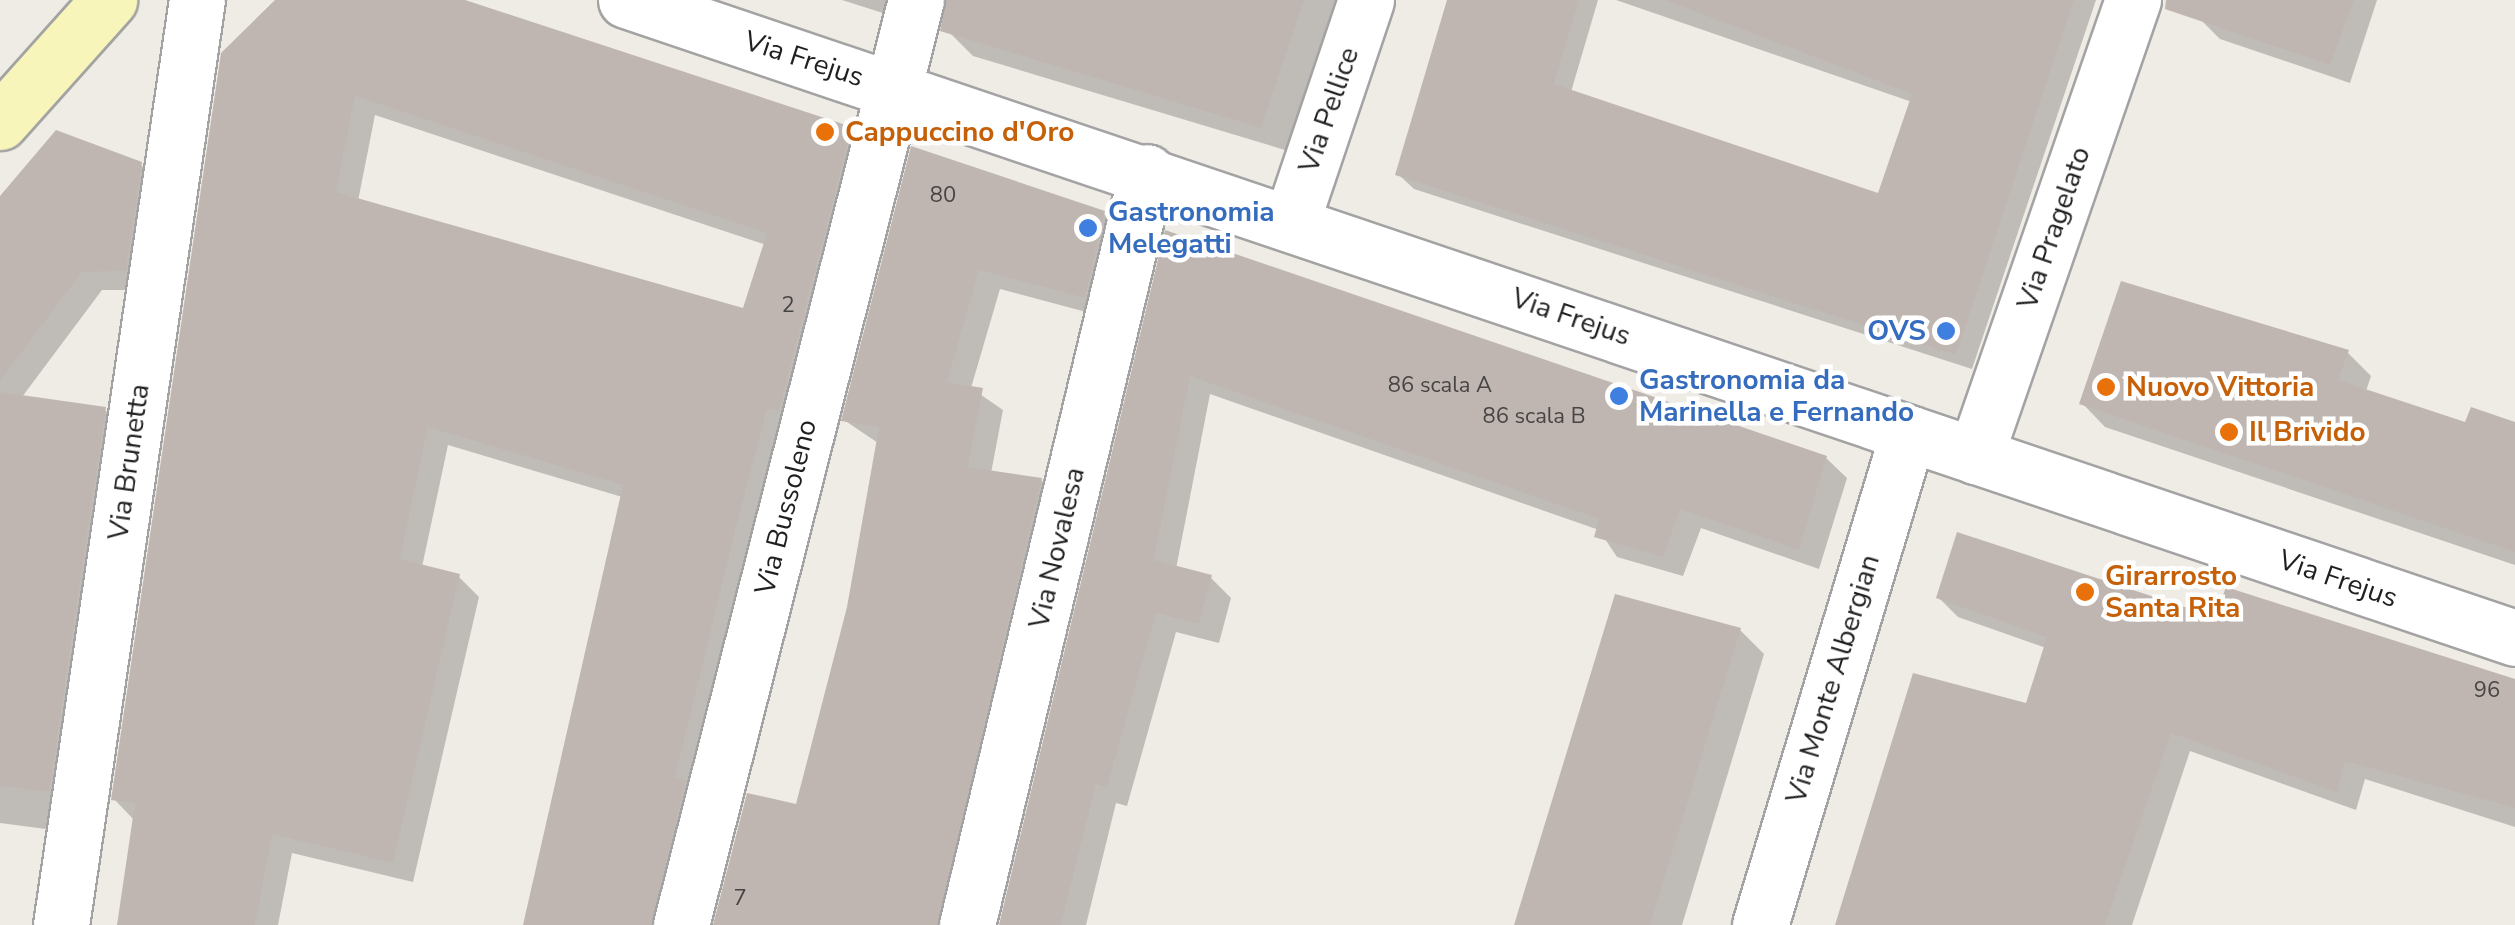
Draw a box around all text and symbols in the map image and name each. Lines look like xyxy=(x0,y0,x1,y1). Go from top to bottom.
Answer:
street label: Via Frejus xyxy=(740,24,868,94)
street label: Via Pellice xyxy=(1292,43,1366,177)
place label: Cappuccino d'Oro xyxy=(845,115,1074,149)
marker: Cappuccino d'Oro xyxy=(814,121,836,143)
street label: Via Pragelato xyxy=(2010,142,2098,314)
house number: 80 xyxy=(930,183,956,209)
place label: Gastronomia Melegatti xyxy=(1108,195,1275,261)
marker: Gastronomia Melegatti xyxy=(1077,217,1099,239)
street label: Via Frejus xyxy=(1507,281,1635,353)
house number: 2 xyxy=(781,293,795,319)
place label: OVS xyxy=(1867,314,1926,348)
marker: OVS xyxy=(1935,320,1957,342)
place label: Gastronomia da Marinella e Fernando xyxy=(1639,363,1914,429)
place label: Nuovo Vittoria xyxy=(2126,370,2314,404)
house number: 86 scala A xyxy=(1388,373,1492,399)
marker: Nuovo Vittoria xyxy=(2095,376,2117,398)
street label: Via Brunetta xyxy=(101,382,157,542)
marker: Gastronomia da Marinella e Fernando xyxy=(1608,385,1630,407)
house number: 86 scala B xyxy=(1482,404,1586,430)
place label: Il Brivido xyxy=(2249,415,2366,449)
street label: Via Bussoleno xyxy=(748,416,824,598)
marker: Il Brivido xyxy=(2218,421,2240,443)
street label: Via Novalesa xyxy=(1022,464,1092,632)
street label: Via Frejus xyxy=(2274,543,2402,615)
street label: Via Monte Albergian xyxy=(1779,551,1887,807)
place label: Girarrosto Santa Rita xyxy=(2105,559,2240,625)
marker: Girarrosto Santa Rita xyxy=(2074,581,2096,603)
house number: 96 xyxy=(2474,678,2500,704)
house number: 7 xyxy=(733,886,747,912)

